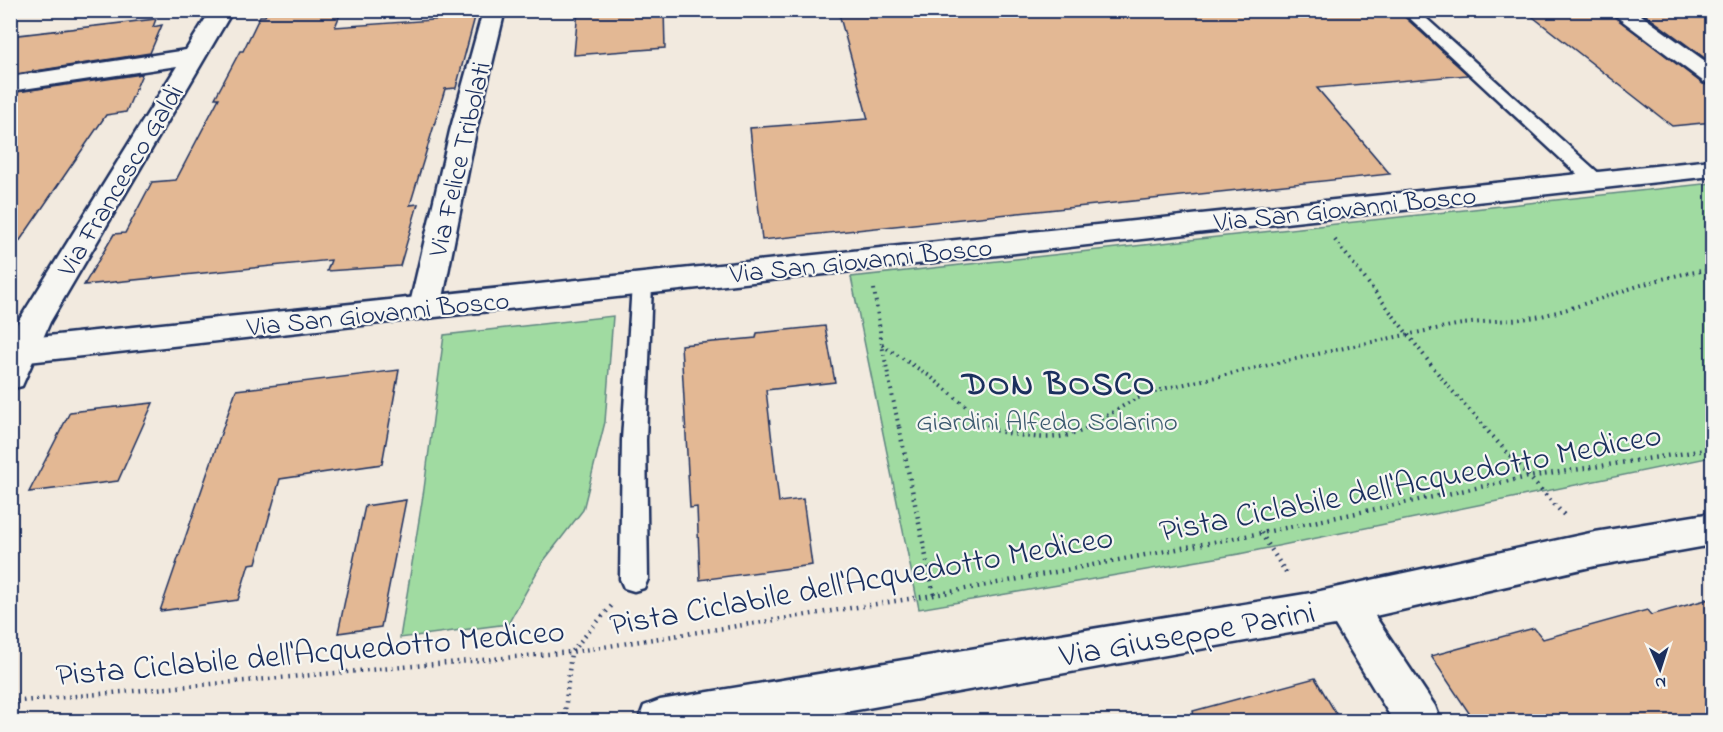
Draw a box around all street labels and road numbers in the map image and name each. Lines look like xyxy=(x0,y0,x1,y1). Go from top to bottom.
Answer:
street label: Via Felice Tribolati xyxy=(420,58,503,262)
street label: Via Francesco Galdi xyxy=(49,78,195,286)
street label: Via San Giovanni Bosco xyxy=(1211,177,1478,244)
street label: Via San Giovanni Bosco xyxy=(727,229,994,296)
street label: Via San Giovanni Bosco xyxy=(244,282,511,349)
street label: Pista Ciclabile dell'Acquedotto Mediceo xyxy=(1156,413,1666,557)
street label: Pista Ciclabile dell'Acquedotto Mediceo xyxy=(606,515,1117,651)
street label: Via Giuseppe Parini xyxy=(1055,590,1319,682)
street label: Pista Ciclabile dell'Acquedotto Mediceo xyxy=(54,609,567,701)

